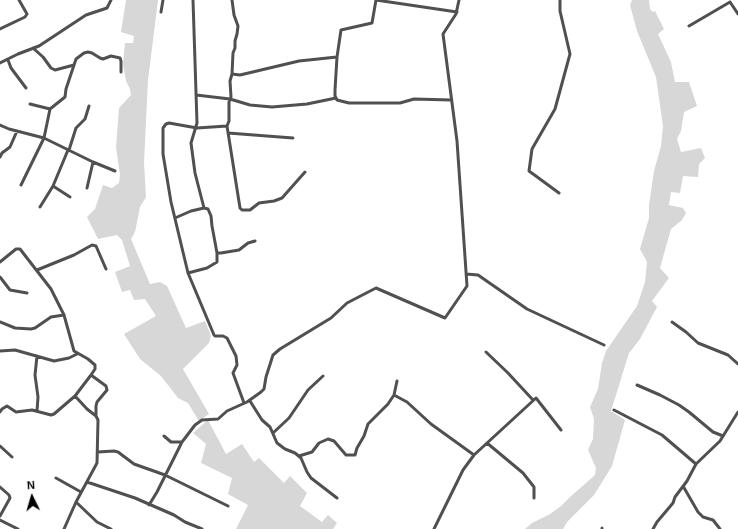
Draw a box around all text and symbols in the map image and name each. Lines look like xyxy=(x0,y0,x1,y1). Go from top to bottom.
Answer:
north arrow xyxy=(12,477,52,517)
text: N xyxy=(26,479,35,491)

